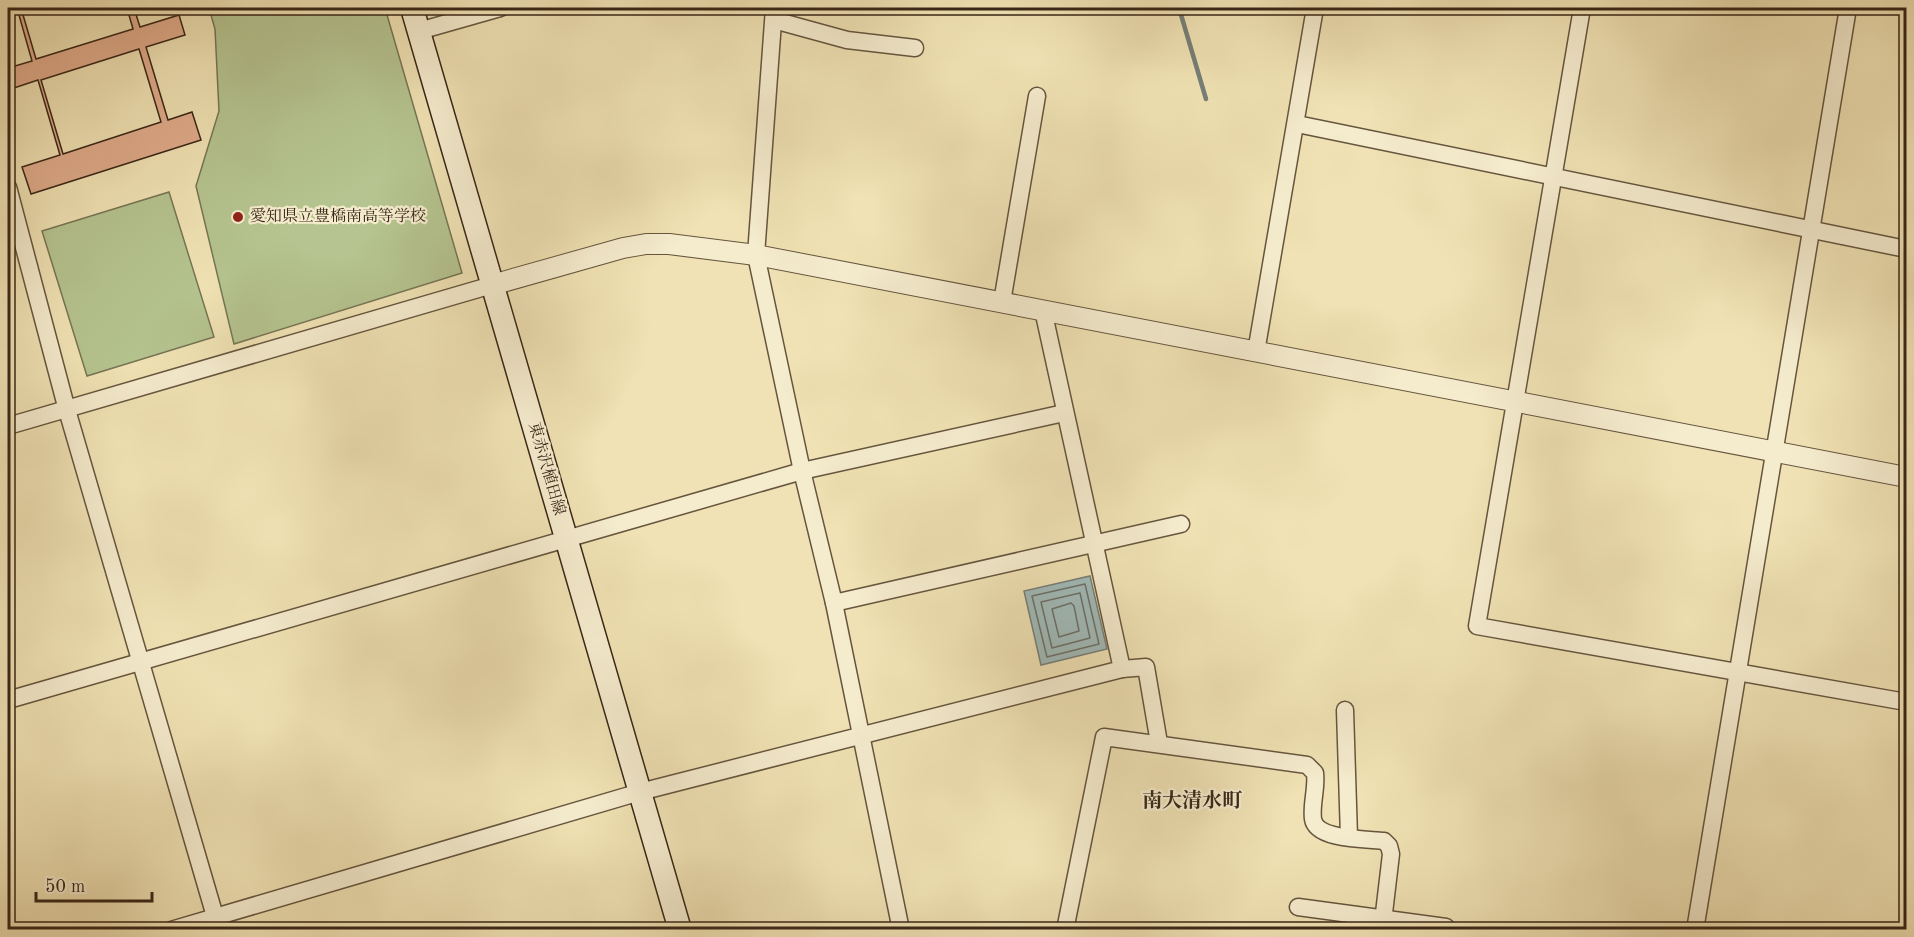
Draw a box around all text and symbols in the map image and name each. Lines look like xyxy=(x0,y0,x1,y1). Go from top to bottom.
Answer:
place label: 愛知県立豊橋南高等学校 xyxy=(250,207,426,225)
marker: 愛知県立豊橋南高等学校 xyxy=(231,210,245,224)
street label: 東赤沢植田線 xyxy=(525,420,569,517)
district label: 南大清水町 xyxy=(1142,789,1243,812)
scale bar xyxy=(36,865,152,903)
text: 50 m xyxy=(45,878,85,896)

